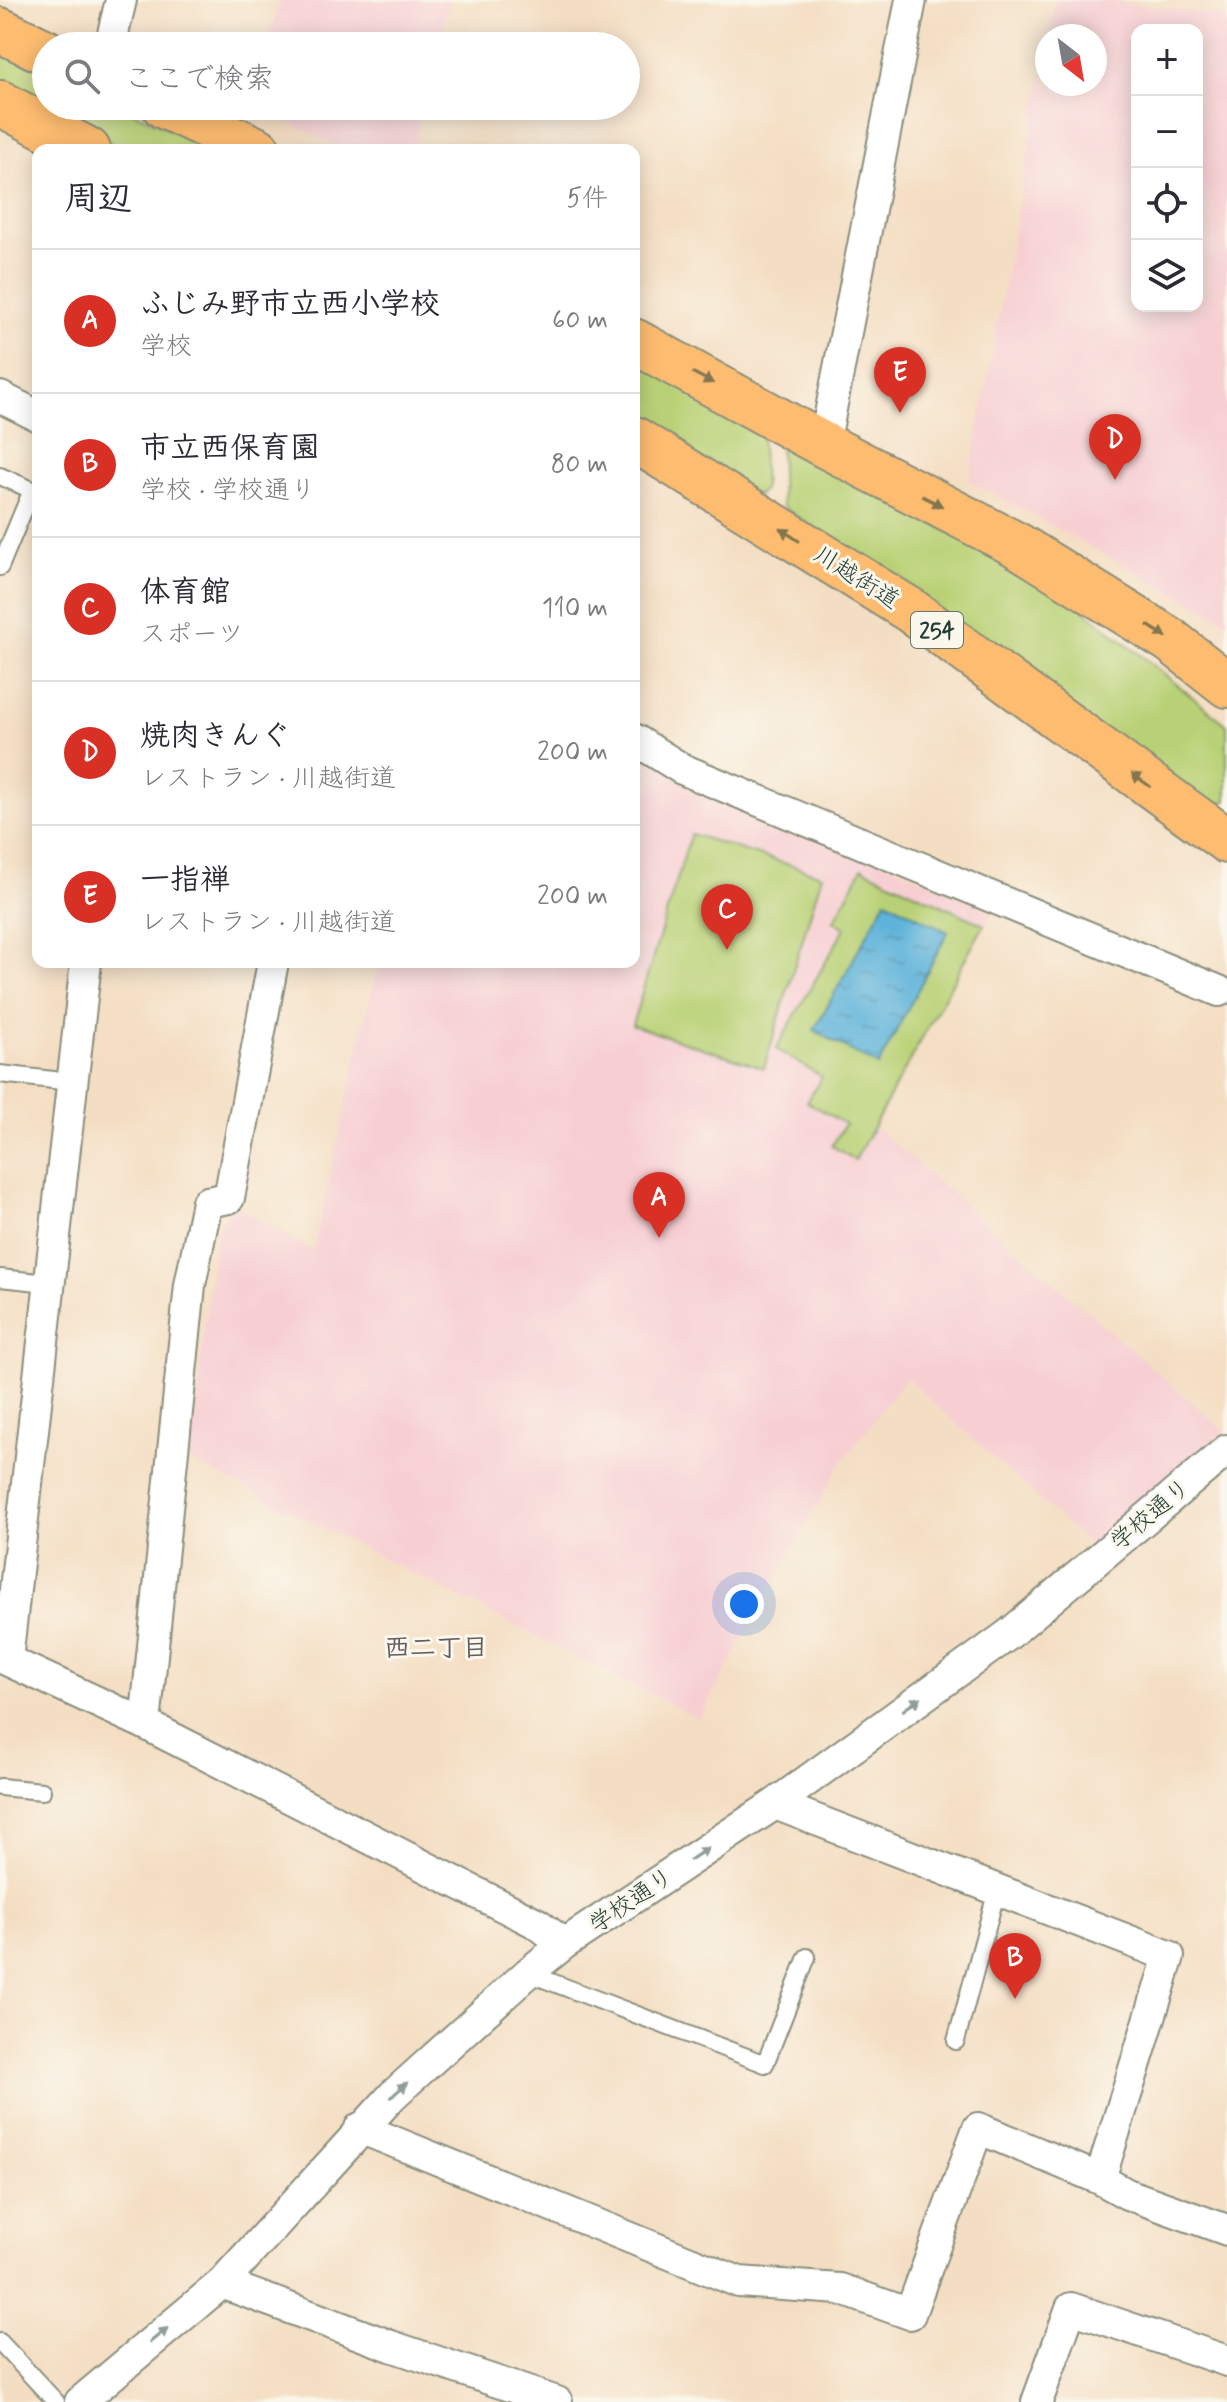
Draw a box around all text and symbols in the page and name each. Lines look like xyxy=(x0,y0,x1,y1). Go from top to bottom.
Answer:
north arrow xyxy=(1035,24,1107,96)
map controls xyxy=(1131,24,1203,312)
button: + xyxy=(1131,24,1203,96)
search box xyxy=(32,32,640,120)
icon: search xyxy=(60,54,104,98)
text: ここで検索 xyxy=(124,60,274,99)
button: − xyxy=(1131,96,1203,168)
button: locate xyxy=(1131,168,1203,240)
text: 周辺 xyxy=(64,177,132,222)
text: 5件 xyxy=(566,182,608,216)
button: layers xyxy=(1131,240,1203,312)
text: ふじみ野市立西小学校 xyxy=(140,285,440,324)
text: A xyxy=(81,304,99,338)
text: 60 m xyxy=(552,304,608,338)
text: 学校 xyxy=(140,330,192,364)
pin: E xyxy=(874,347,926,413)
one-way arrow xyxy=(691,371,714,384)
pin: D xyxy=(1089,414,1141,480)
text: 市立西保育園 xyxy=(140,429,320,468)
text: B xyxy=(82,448,98,482)
text: 80 m xyxy=(551,448,608,482)
text: 学校 · 学校通り xyxy=(140,474,316,508)
one-way arrow xyxy=(920,494,943,507)
one-way arrow xyxy=(779,528,801,543)
street label: 川越街道 xyxy=(807,540,905,617)
text: 体育館 xyxy=(140,573,230,612)
text: C xyxy=(81,592,99,626)
text: 110 m xyxy=(542,592,608,626)
road number: 254 xyxy=(911,612,963,648)
text: スポーツ xyxy=(140,618,243,652)
one-way arrow xyxy=(1146,624,1168,638)
text: 焼肉きんぐ xyxy=(140,717,290,756)
text: D xyxy=(81,736,99,770)
text: 200 m xyxy=(537,736,608,770)
text: レストラン · 川越街道 xyxy=(140,762,396,796)
one-way arrow xyxy=(1131,772,1151,788)
text: 一指禅 xyxy=(140,861,230,900)
text: E xyxy=(82,880,98,914)
text: 200 m xyxy=(537,880,608,914)
pin: C xyxy=(701,884,753,950)
text: レストラン · 川越街道 xyxy=(140,906,396,940)
pin: A xyxy=(633,1172,685,1238)
street label: 学校通り xyxy=(1104,1472,1198,1558)
your location xyxy=(724,1584,764,1624)
district label: 西二丁目 xyxy=(384,1632,488,1666)
one-way arrow xyxy=(902,1697,922,1713)
one-way arrow xyxy=(689,1847,710,1862)
street label: 学校通り xyxy=(583,1862,680,1941)
pin: B xyxy=(989,1933,1041,1999)
one-way arrow xyxy=(389,2081,408,2099)
one-way arrow xyxy=(149,2327,169,2344)

